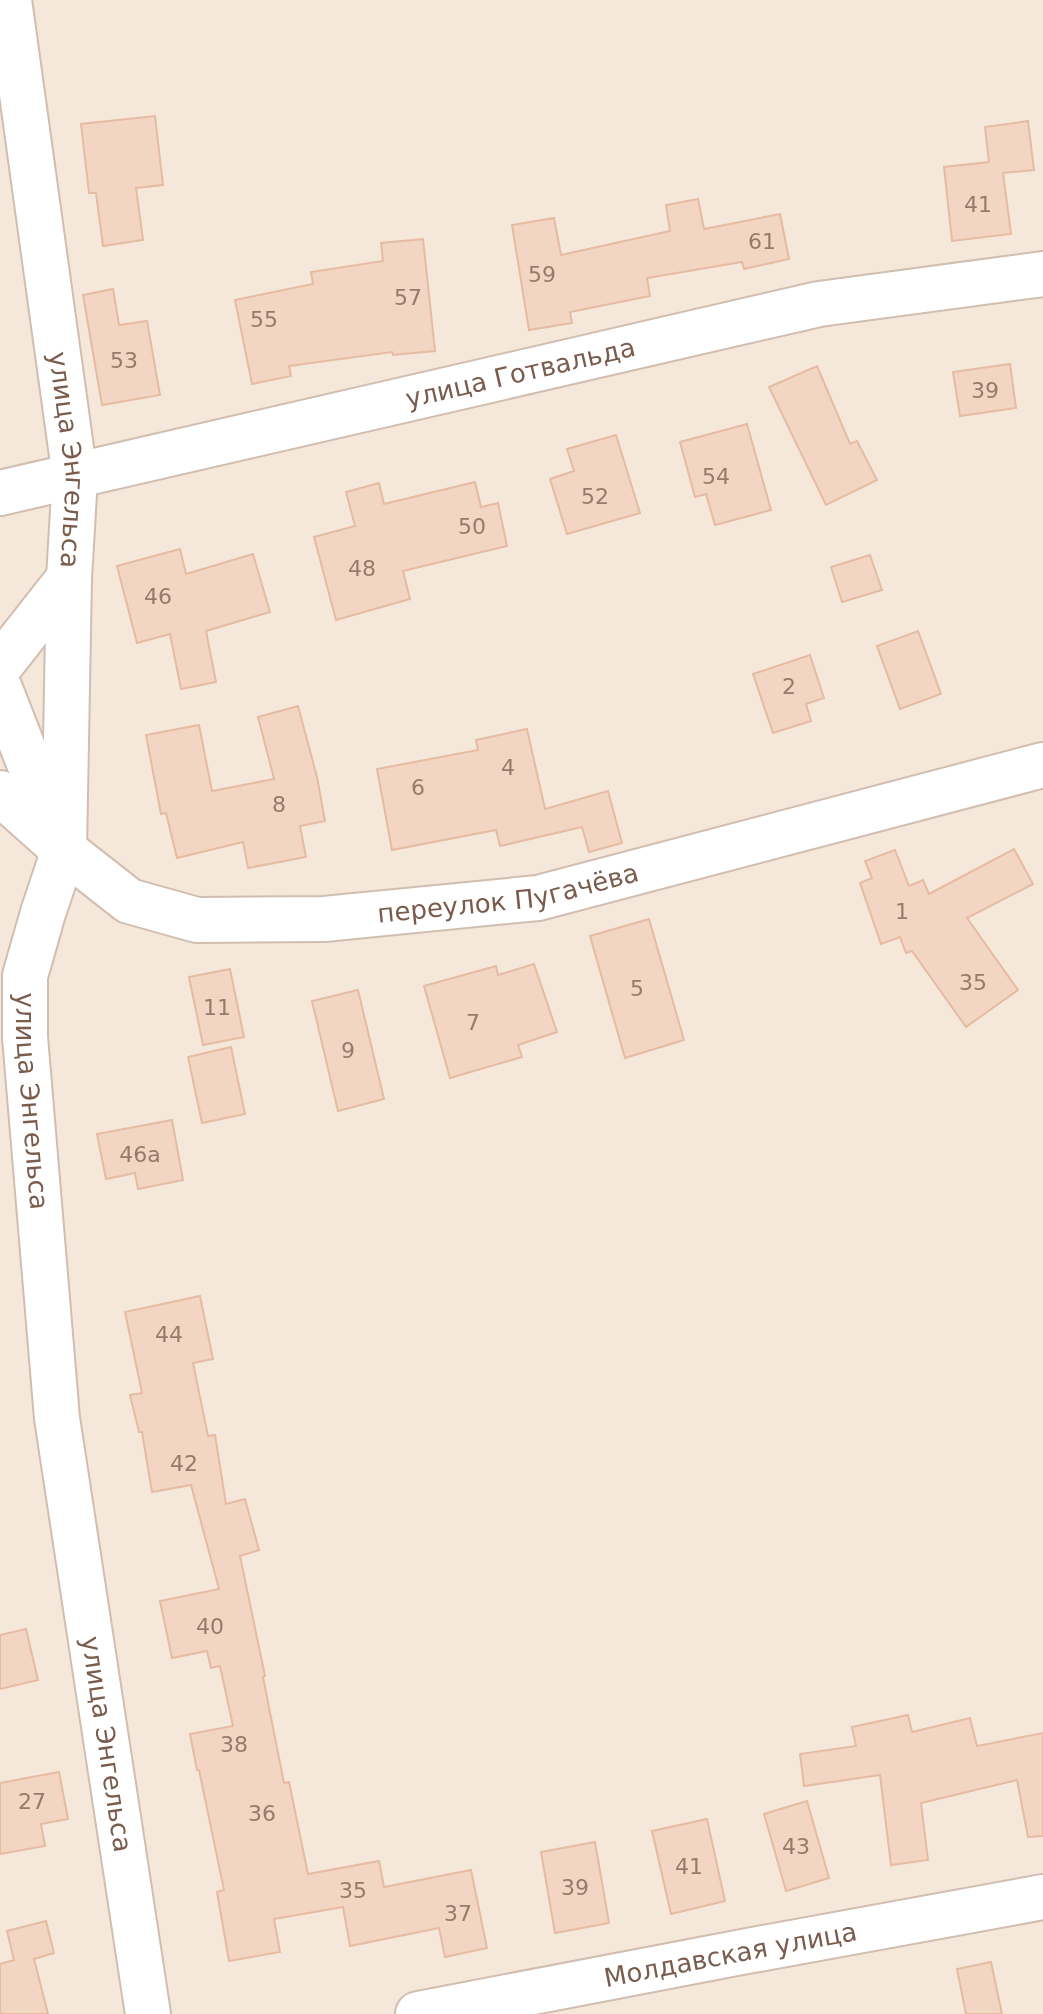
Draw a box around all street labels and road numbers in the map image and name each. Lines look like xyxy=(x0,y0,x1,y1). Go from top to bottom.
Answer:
street label: улица Готвальда xyxy=(403,332,638,414)
street label: улица Энгельса xyxy=(43,350,90,569)
street label: переулок Пугачёва xyxy=(376,857,642,929)
street label: улица Энгельса xyxy=(10,992,54,1211)
street label: улица Энгельса xyxy=(76,1634,138,1854)
street label: Молдавская улица xyxy=(601,1916,859,1993)

